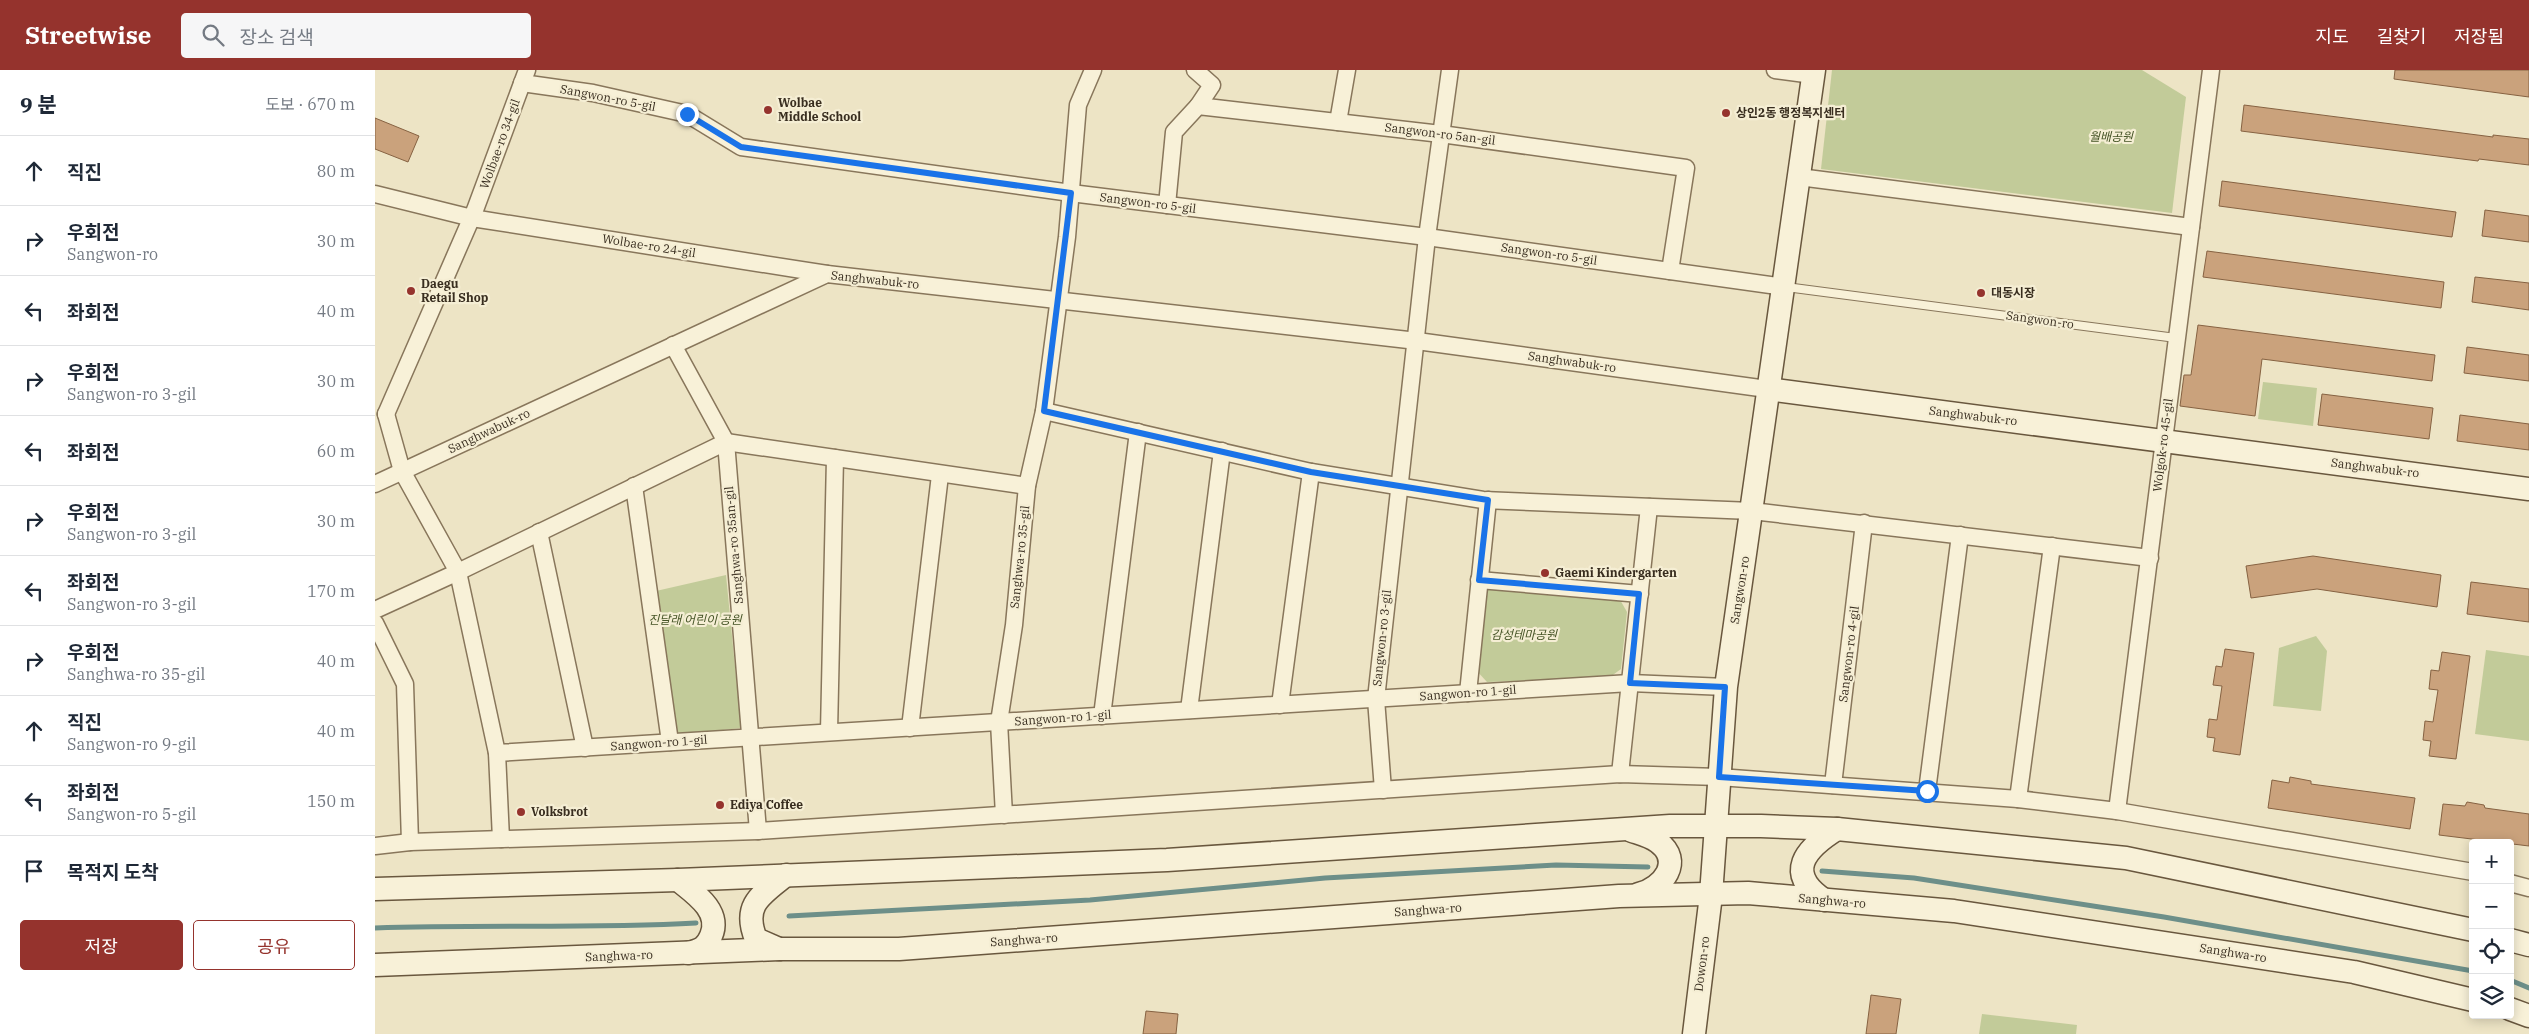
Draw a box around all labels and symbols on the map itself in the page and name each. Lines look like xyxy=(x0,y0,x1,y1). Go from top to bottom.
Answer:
street label: Sangwon-ro 5-gil xyxy=(559,81,658,114)
place label: Wolbae Middle School xyxy=(778,95,861,124)
street label: Wolbae-ro 34-gil xyxy=(476,96,523,191)
route end xyxy=(676,103,699,126)
marker: Wolbae Middle School xyxy=(762,104,774,116)
place label: 상인2동 행정복지센터 xyxy=(1736,105,1845,120)
marker: 상인2동 행정복지센터 xyxy=(1720,107,1732,119)
street label: Sangwon-ro 5an-gil xyxy=(1384,119,1497,148)
park label: 월배공원 xyxy=(2089,129,2134,144)
street label: Sangwon-ro 5-gil xyxy=(1099,189,1198,216)
street label: Wolbae-ro 24-gil xyxy=(601,231,697,260)
street label: Sangwon-ro 5-gil xyxy=(1500,239,1599,268)
street label: Sanghwabuk-ro xyxy=(830,267,920,292)
place label: Daegu Retail Shop xyxy=(421,276,489,305)
marker: Daegu Retail Shop xyxy=(405,285,417,297)
place label: 대동시장 xyxy=(1991,285,2035,300)
marker: 대동시장 xyxy=(1975,287,1987,299)
street label: Sangwon-ro xyxy=(2005,307,2075,332)
street label: Sanghwabuk-ro xyxy=(1527,348,1617,375)
street label: Wolgok-ro 45-gil xyxy=(2149,397,2176,493)
street label: Sanghwabuk-ro xyxy=(1928,403,2018,428)
street label: Sanghwabuk-ro xyxy=(445,405,532,456)
street label: Sanghwabuk-ro xyxy=(2330,455,2420,480)
street label: Sanghwa-ro 35an-gil xyxy=(721,485,746,604)
street label: Sanghwa-ro 35-gil xyxy=(1007,504,1032,609)
street label: Sangwon-ro xyxy=(1727,555,1752,625)
place label: Gaemi Kindergarten xyxy=(1555,565,1677,580)
marker: Gaemi Kindergarten xyxy=(1539,567,1551,579)
street label: Sangwon-ro 3-gil xyxy=(1369,589,1394,687)
street label: Sangwon-ro 4-gil xyxy=(1835,604,1862,703)
park label: 진달래 어린이 공원 xyxy=(648,612,743,627)
park label: 감성테마공원 xyxy=(1491,627,1558,642)
street label: Sangwon-ro 1-gil xyxy=(1419,682,1517,703)
street label: Sangwon-ro 1-gil xyxy=(1014,707,1112,728)
street label: Sangwon-ro 1-gil xyxy=(610,732,708,753)
route start xyxy=(1916,780,1939,803)
place label: Ediya Coffee xyxy=(730,797,803,812)
marker: Ediya Coffee xyxy=(714,799,726,811)
place label: Volksbrot xyxy=(531,804,588,819)
marker: Volksbrot xyxy=(515,806,527,818)
street label: Sanghwa-ro xyxy=(1798,890,1867,911)
street label: Sanghwa-ro xyxy=(1394,900,1463,919)
street label: Sanghwa-ro xyxy=(990,930,1059,949)
street label: Dowon-ro xyxy=(1691,935,1712,992)
street label: Sanghwa-ro xyxy=(2198,940,2268,965)
street label: Sanghwa-ro xyxy=(585,947,653,964)

